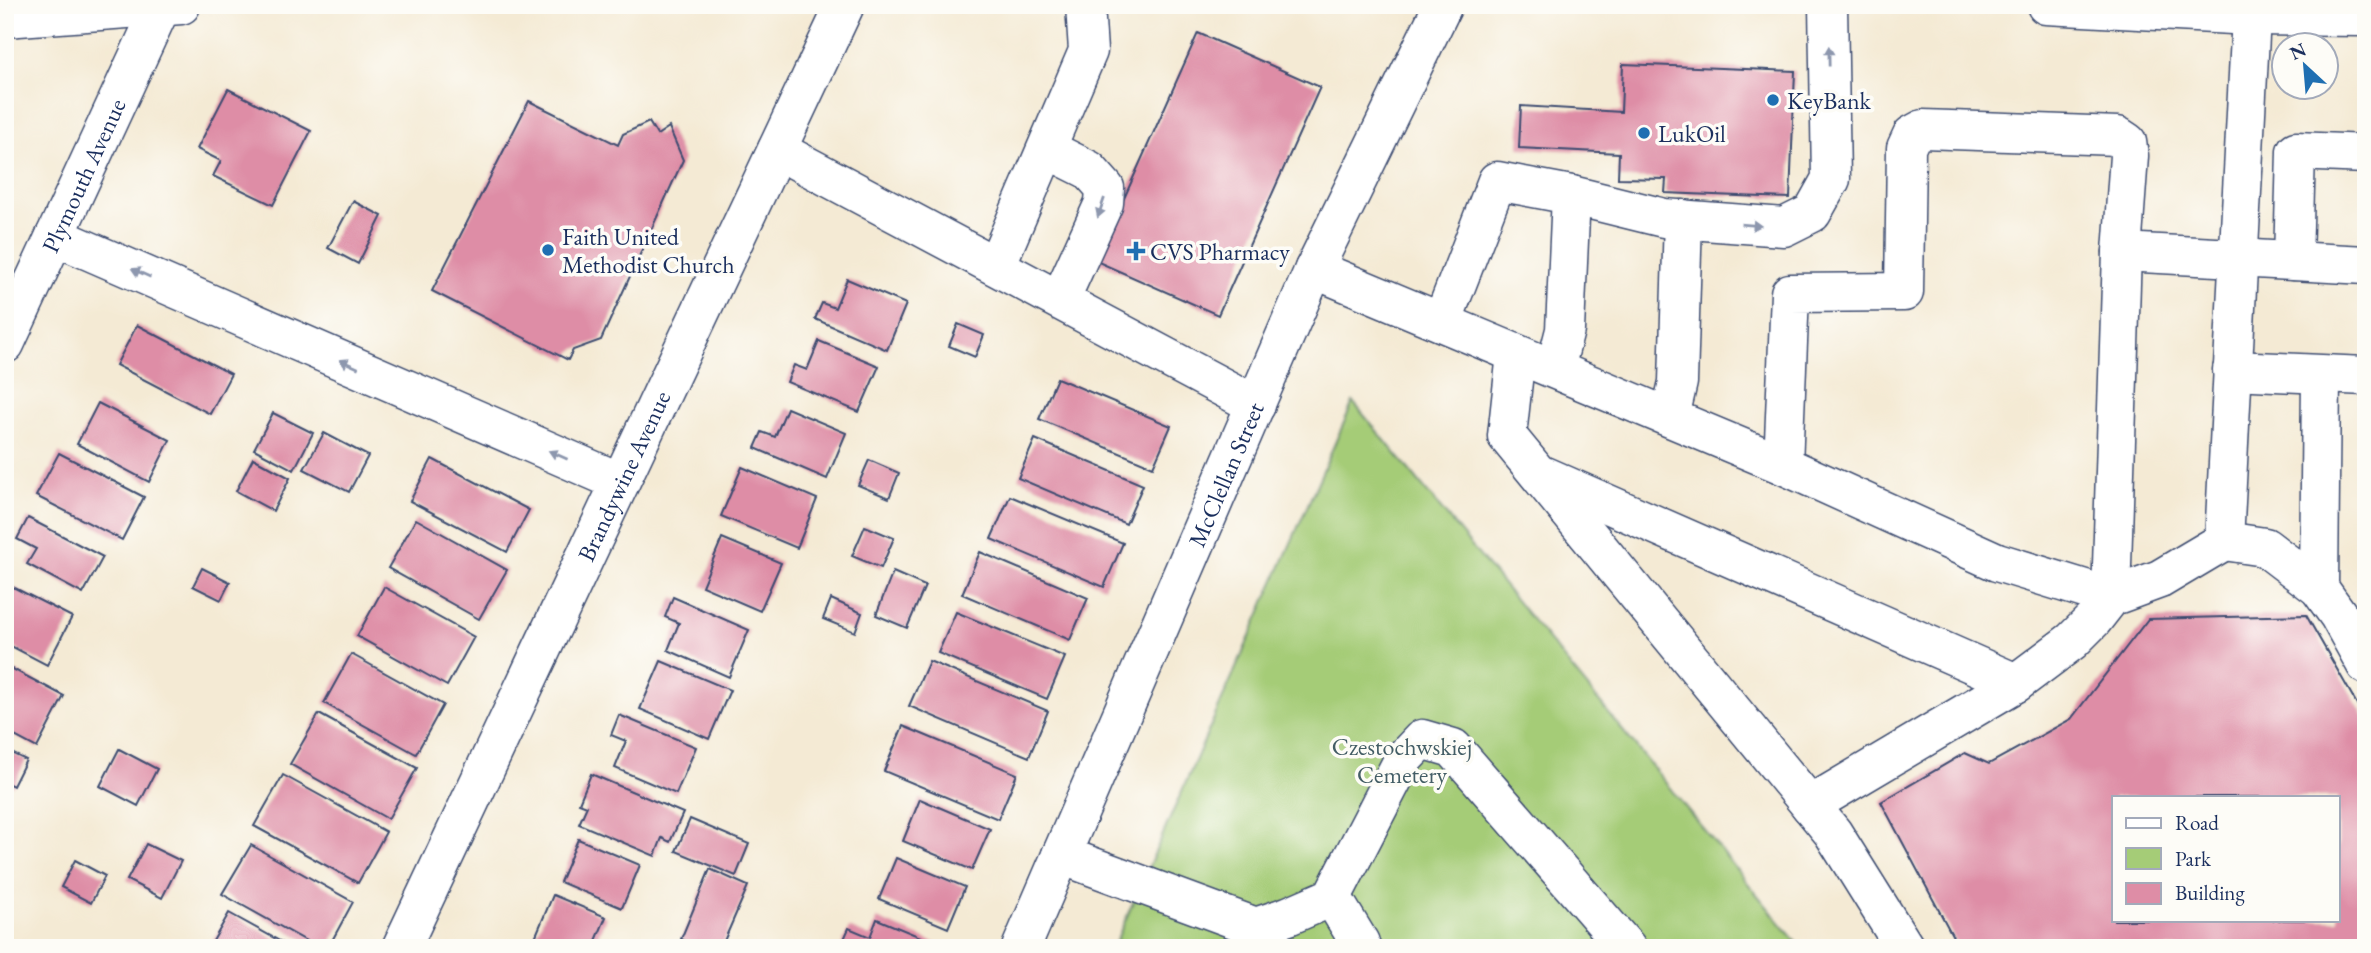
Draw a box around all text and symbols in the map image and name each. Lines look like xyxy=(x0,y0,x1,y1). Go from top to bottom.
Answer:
north arrow xyxy=(2270,32,2340,102)
text: N xyxy=(2285,36,2311,66)
one-way arrow xyxy=(1823,45,1835,67)
place label: KeyBank xyxy=(1787,85,1872,116)
marker: KeyBank xyxy=(1765,92,1781,108)
street label: Plymouth Avenue xyxy=(34,93,132,257)
place label: LukOil xyxy=(1658,118,1726,149)
marker: LukOil xyxy=(1636,125,1652,141)
one-way arrow xyxy=(1095,198,1106,219)
one-way arrow xyxy=(1740,220,1762,231)
place label: Faith United Methodist Church xyxy=(562,221,735,280)
place label: CVS Pharmacy xyxy=(1150,236,1290,267)
marker: Faith United Methodist Church xyxy=(540,242,556,258)
marker: CVS Pharmacy xyxy=(1128,243,1144,259)
one-way arrow xyxy=(130,267,151,278)
one-way arrow xyxy=(339,358,359,370)
street label: Brandywine Avenue xyxy=(570,385,677,566)
street label: McClellan Street xyxy=(1181,397,1270,551)
one-way arrow xyxy=(548,449,568,461)
park label: Czestochwskiej Cemetery xyxy=(1332,731,1472,790)
legend xyxy=(2112,796,2340,922)
text: Road xyxy=(2175,809,2219,836)
text: Park xyxy=(2175,845,2212,872)
text: Building xyxy=(2175,879,2245,906)

